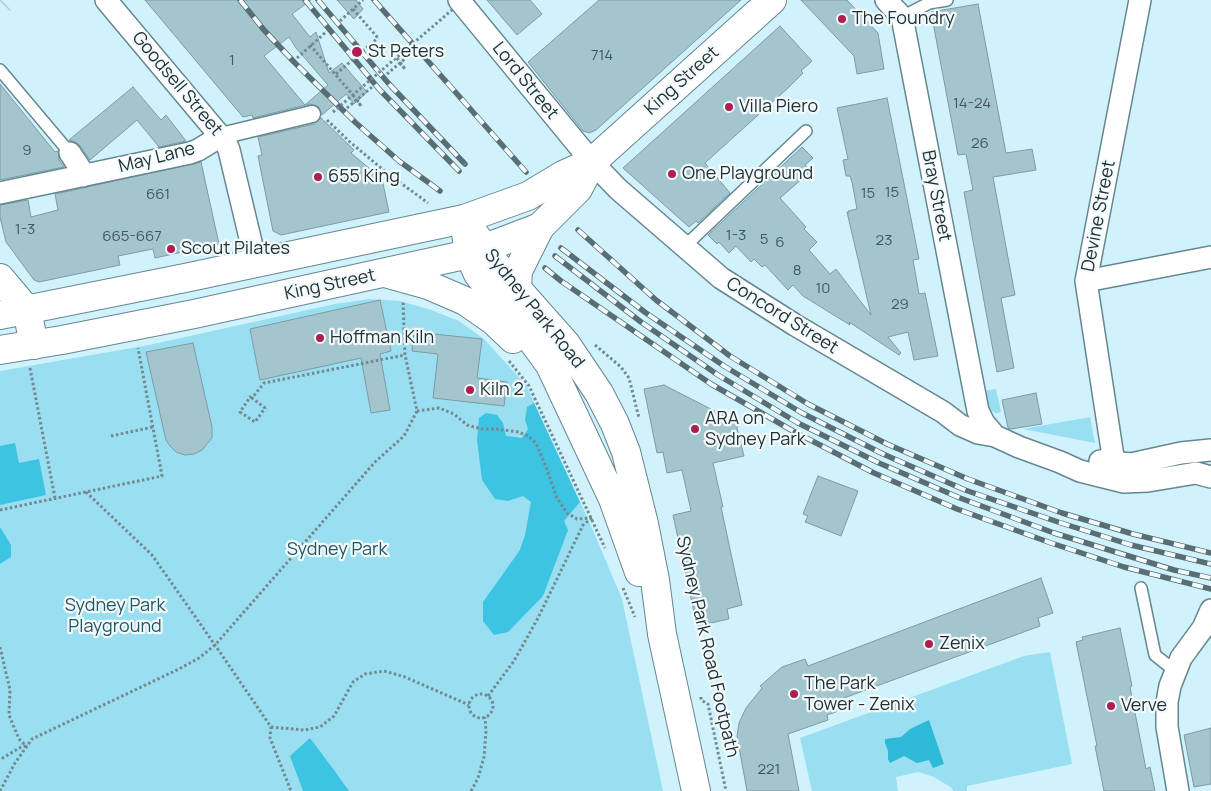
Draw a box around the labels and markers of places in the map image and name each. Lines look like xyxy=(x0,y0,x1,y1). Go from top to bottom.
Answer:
place label: The Foundry xyxy=(852,8,955,30)
marker: The Foundry xyxy=(836,13,848,25)
place label: St Peters xyxy=(368,41,444,63)
marker: St Peters xyxy=(350,45,364,59)
place label: Villa Piero xyxy=(739,96,818,118)
marker: Villa Piero xyxy=(723,101,735,113)
place label: One Playground xyxy=(682,163,813,185)
place label: 655 King xyxy=(328,166,400,188)
marker: One Playground xyxy=(666,168,678,180)
marker: 655 King xyxy=(312,171,324,183)
place label: Scout Pilates xyxy=(181,238,290,260)
marker: Scout Pilates xyxy=(165,243,177,255)
place label: Hoffman Kiln xyxy=(330,327,434,349)
marker: Hoffman Kiln xyxy=(314,332,326,344)
place label: Kiln 2 xyxy=(480,379,524,401)
marker: Kiln 2 xyxy=(464,384,476,396)
place label: ARA on Sydney Park xyxy=(705,408,806,450)
marker: ARA on Sydney Park xyxy=(689,423,701,435)
place label: Zenix xyxy=(939,633,985,655)
marker: Zenix xyxy=(923,638,935,650)
place label: The Park Tower - Zenix xyxy=(804,673,914,716)
marker: The Park Tower - Zenix xyxy=(788,688,800,700)
place label: Verve xyxy=(1121,695,1167,717)
marker: Verve xyxy=(1105,700,1117,712)

